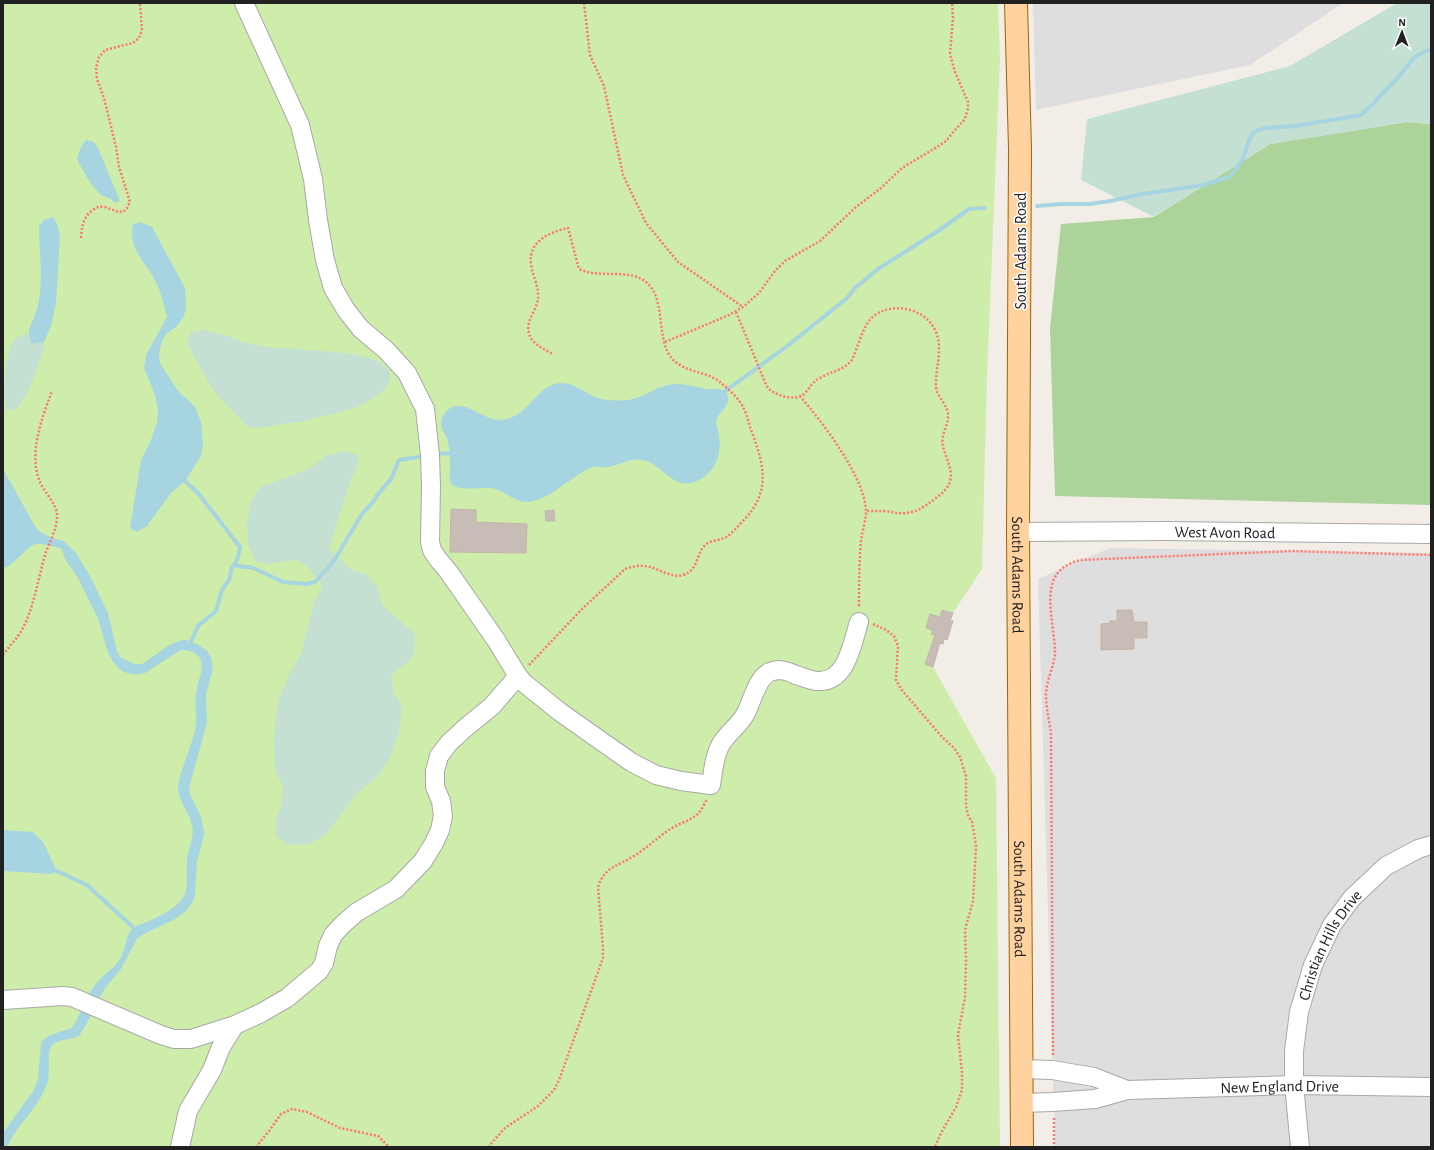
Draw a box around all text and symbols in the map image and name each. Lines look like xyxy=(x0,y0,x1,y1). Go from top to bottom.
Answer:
north arrow xyxy=(1382,12,1422,52)
text: N xyxy=(1398,17,1406,28)
street label: South Adams Road xyxy=(1013,193,1029,309)
street label: South Adams Road xyxy=(1009,516,1026,634)
street label: West Avon Road xyxy=(1175,524,1275,541)
street label: South Adams Road xyxy=(1011,840,1028,958)
street label: Christian Hills Drive xyxy=(1296,887,1365,1002)
street label: New England Drive xyxy=(1220,1078,1339,1096)

